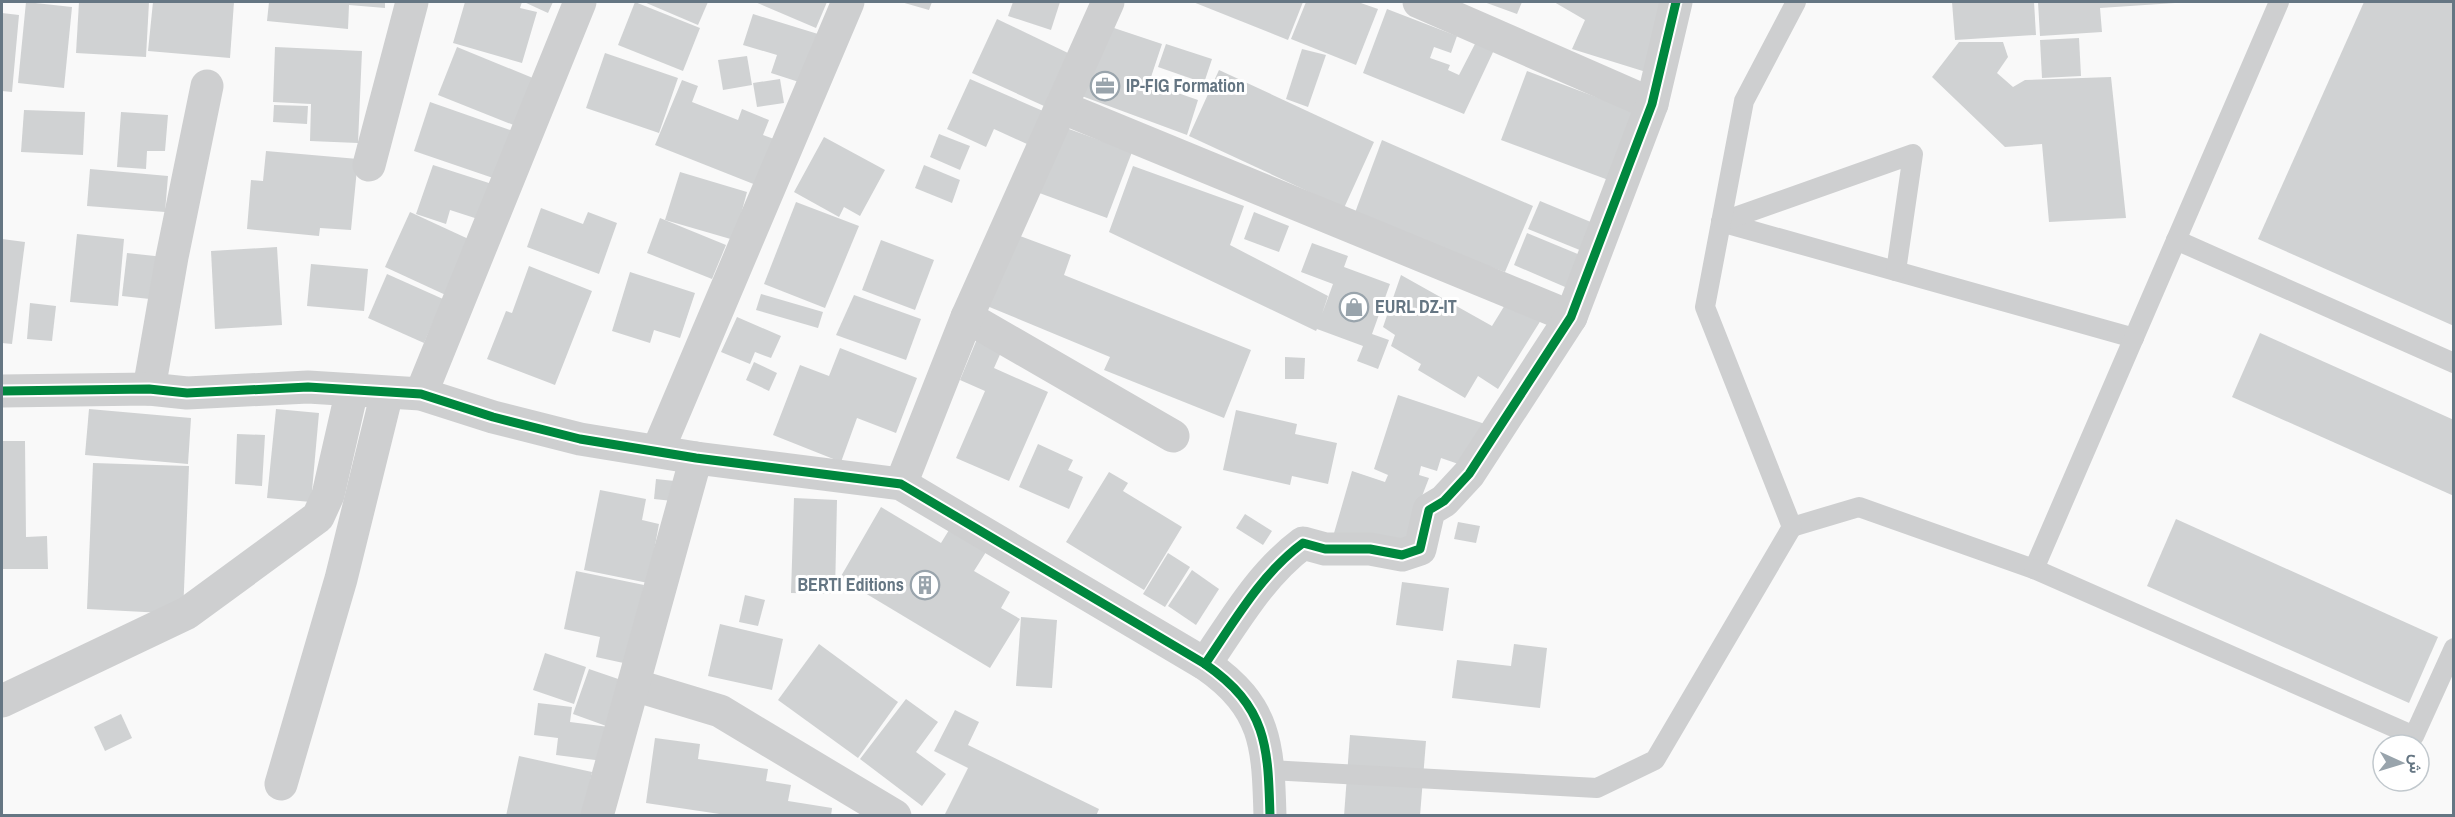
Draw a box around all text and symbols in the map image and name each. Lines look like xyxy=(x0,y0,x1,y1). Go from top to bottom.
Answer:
office icon: IP-FIG Formation xyxy=(1089,70,1121,102)
place label: IP-FIG Formation xyxy=(1126,73,1245,98)
shop icon: EURL DZ-IT xyxy=(1338,291,1370,323)
place label: EURL DZ-IT xyxy=(1375,294,1457,319)
building icon: BERTI Editions xyxy=(909,569,941,601)
place label: BERTI Editions xyxy=(797,572,904,597)
north arrow xyxy=(2371,733,2431,793)
text: ش xyxy=(2404,754,2428,774)

